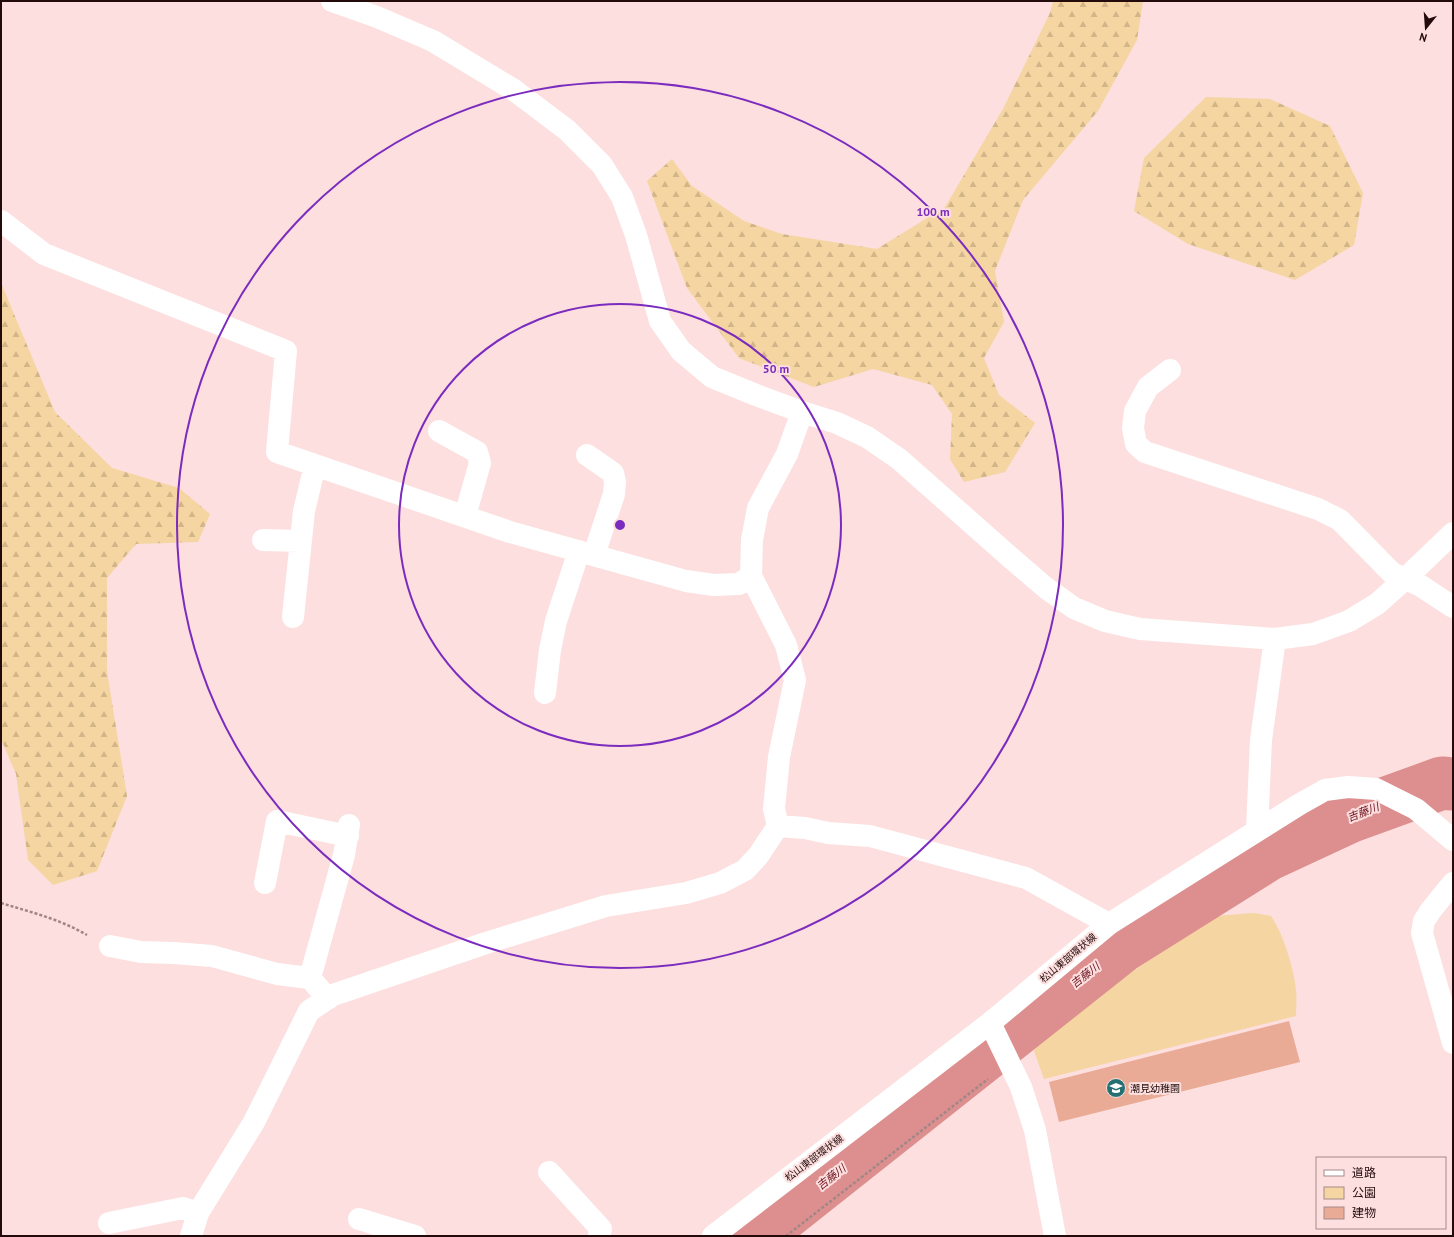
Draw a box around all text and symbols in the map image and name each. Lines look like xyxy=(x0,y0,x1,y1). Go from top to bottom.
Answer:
north arrow xyxy=(1406,8,1446,48)
text: N xyxy=(1418,30,1429,45)
text: 100 m xyxy=(916,204,950,219)
text: 50 m xyxy=(763,361,789,376)
centre of rings xyxy=(613,518,627,532)
water label: 吉藤川 xyxy=(1345,799,1382,824)
street label: 松山東部環状線 xyxy=(1037,931,1099,985)
water label: 吉藤川 xyxy=(1068,959,1103,991)
school or university icon: 潮見幼稚園 xyxy=(1105,1077,1127,1099)
place label: 潮見幼稚園 xyxy=(1130,1082,1180,1095)
street label: 松山東部環状線 xyxy=(782,1132,846,1184)
legend xyxy=(1316,1157,1446,1229)
water label: 吉藤川 xyxy=(814,1161,849,1193)
text: 道路 xyxy=(1352,1165,1376,1180)
text: 公園 xyxy=(1352,1185,1376,1200)
text: 建物 xyxy=(1352,1205,1376,1220)

